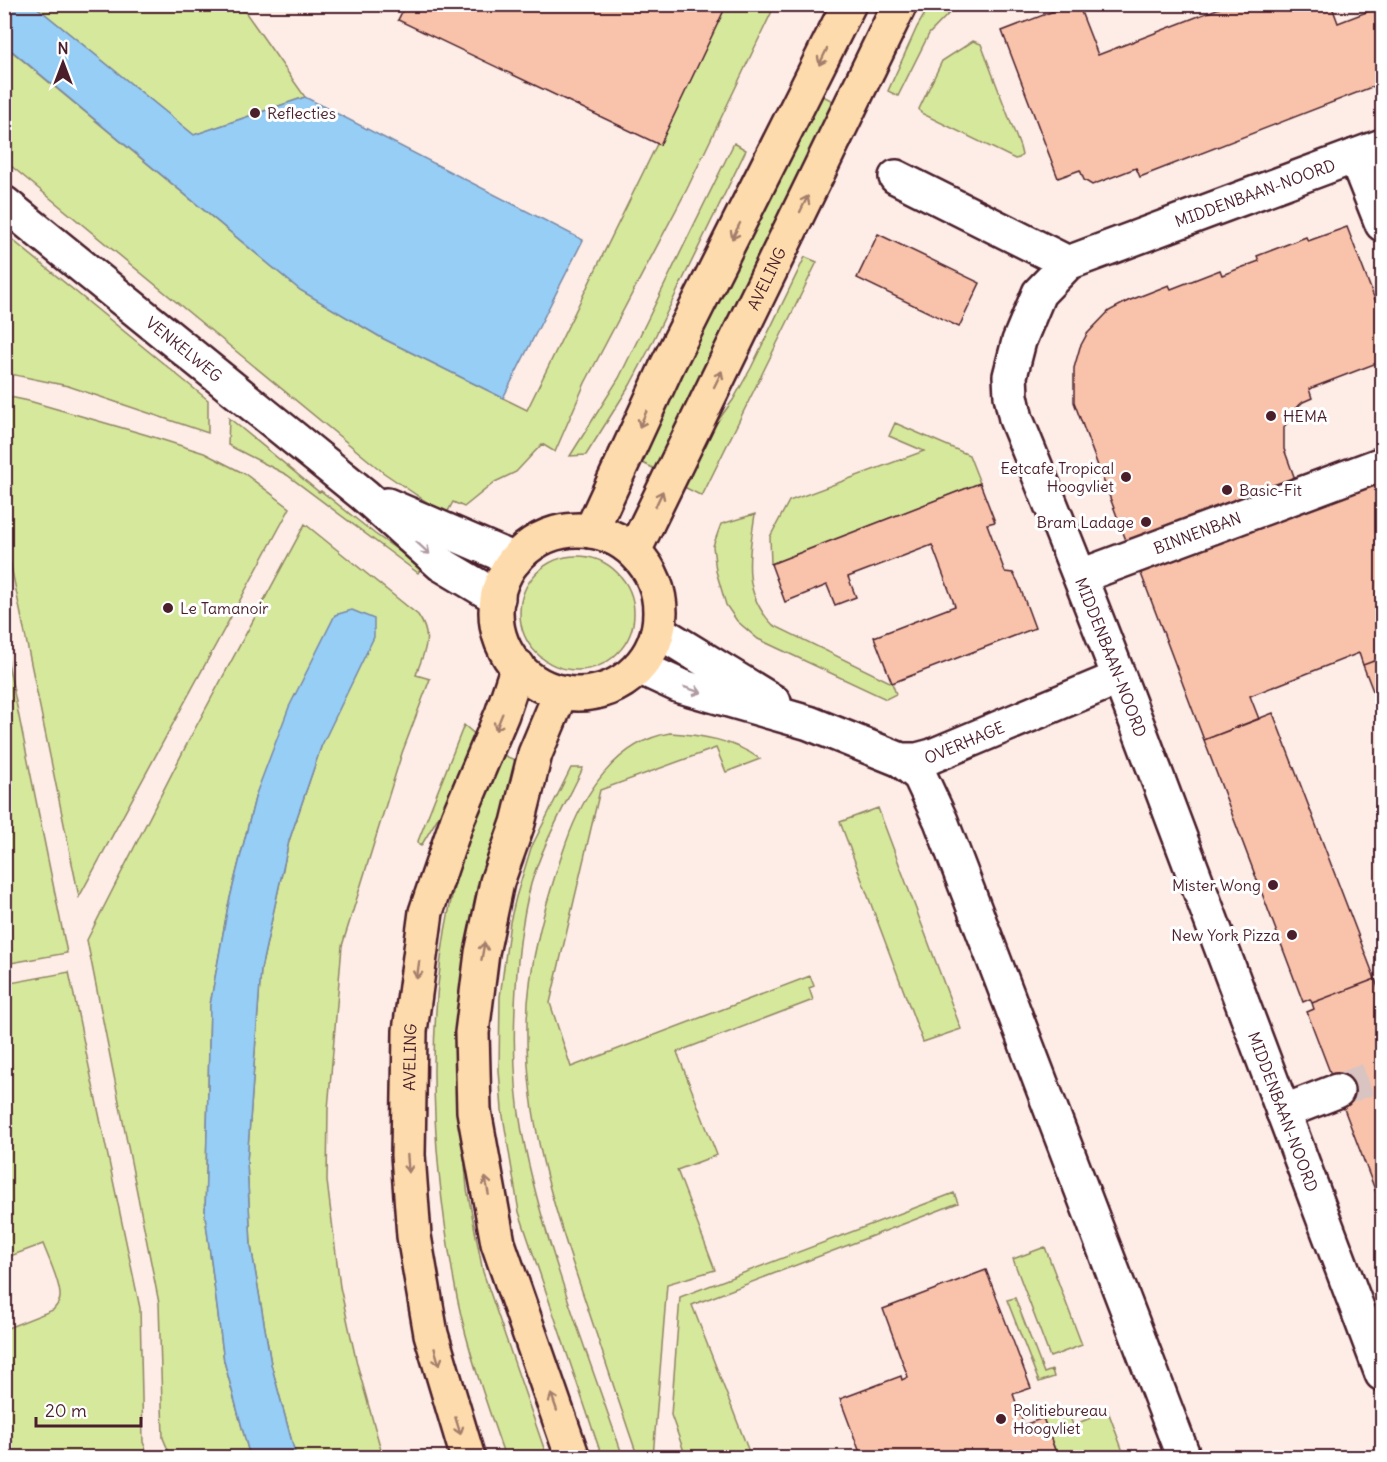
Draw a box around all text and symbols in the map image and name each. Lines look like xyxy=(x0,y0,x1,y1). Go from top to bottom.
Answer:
north arrow xyxy=(33,33,93,93)
text: N xyxy=(57,38,69,58)
one-way arrow xyxy=(817,48,829,66)
place label: Reflecties xyxy=(267,103,336,123)
marker: Reflecties xyxy=(248,106,262,120)
street label: MIDDENBAAN-NOORD xyxy=(1172,155,1338,231)
one-way arrow xyxy=(798,195,810,213)
one-way arrow xyxy=(729,222,741,240)
street label: AVELING xyxy=(743,244,790,313)
street label: VENKELWEG xyxy=(142,312,226,386)
one-way arrow xyxy=(712,370,724,388)
place label: HEMA xyxy=(1283,406,1327,426)
marker: HEMA xyxy=(1264,409,1278,423)
one-way arrow xyxy=(637,410,649,428)
place label: Eetcafe Tropical Hoogvliet xyxy=(1001,458,1115,496)
marker: Eetcafe Tropical Hoogvliet xyxy=(1119,470,1133,484)
place label: Basic-Fit xyxy=(1239,480,1302,500)
marker: Basic-Fit xyxy=(1220,483,1234,497)
one-way arrow xyxy=(654,490,666,508)
street label: BINNENBAN xyxy=(1151,507,1244,558)
place label: Bram Ladage xyxy=(1036,512,1134,532)
marker: Bram Ladage xyxy=(1139,515,1153,529)
one-way arrow xyxy=(415,541,430,555)
street label: MIDDENBAAN-NOORD xyxy=(1071,575,1151,740)
place label: Le Tamanoir xyxy=(180,598,269,618)
marker: Le Tamanoir xyxy=(161,601,175,615)
one-way arrow xyxy=(683,686,702,697)
one-way arrow xyxy=(493,712,504,731)
street label: OVERHAGE xyxy=(922,717,1007,768)
place label: Mister Wong xyxy=(1172,875,1261,895)
marker: Mister Wong xyxy=(1266,878,1280,892)
place label: New York Pizza xyxy=(1171,925,1280,945)
marker: New York Pizza xyxy=(1285,928,1299,942)
one-way arrow xyxy=(478,942,489,961)
one-way arrow xyxy=(412,959,423,979)
street label: AVELING xyxy=(399,1022,421,1091)
street label: MIDDENBAAN-NOORD xyxy=(1244,1029,1322,1195)
one-way arrow xyxy=(403,1154,414,1174)
one-way arrow xyxy=(481,1177,492,1196)
one-way arrow xyxy=(432,1347,444,1366)
scale bar xyxy=(36,1390,141,1428)
one-way arrow xyxy=(548,1393,559,1412)
text: 20 m xyxy=(45,1399,87,1422)
place label: Politiebureau Hoogvliet xyxy=(1013,1400,1107,1438)
marker: Politiebureau Hoogvliet xyxy=(994,1412,1008,1426)
one-way arrow xyxy=(453,1416,464,1435)

